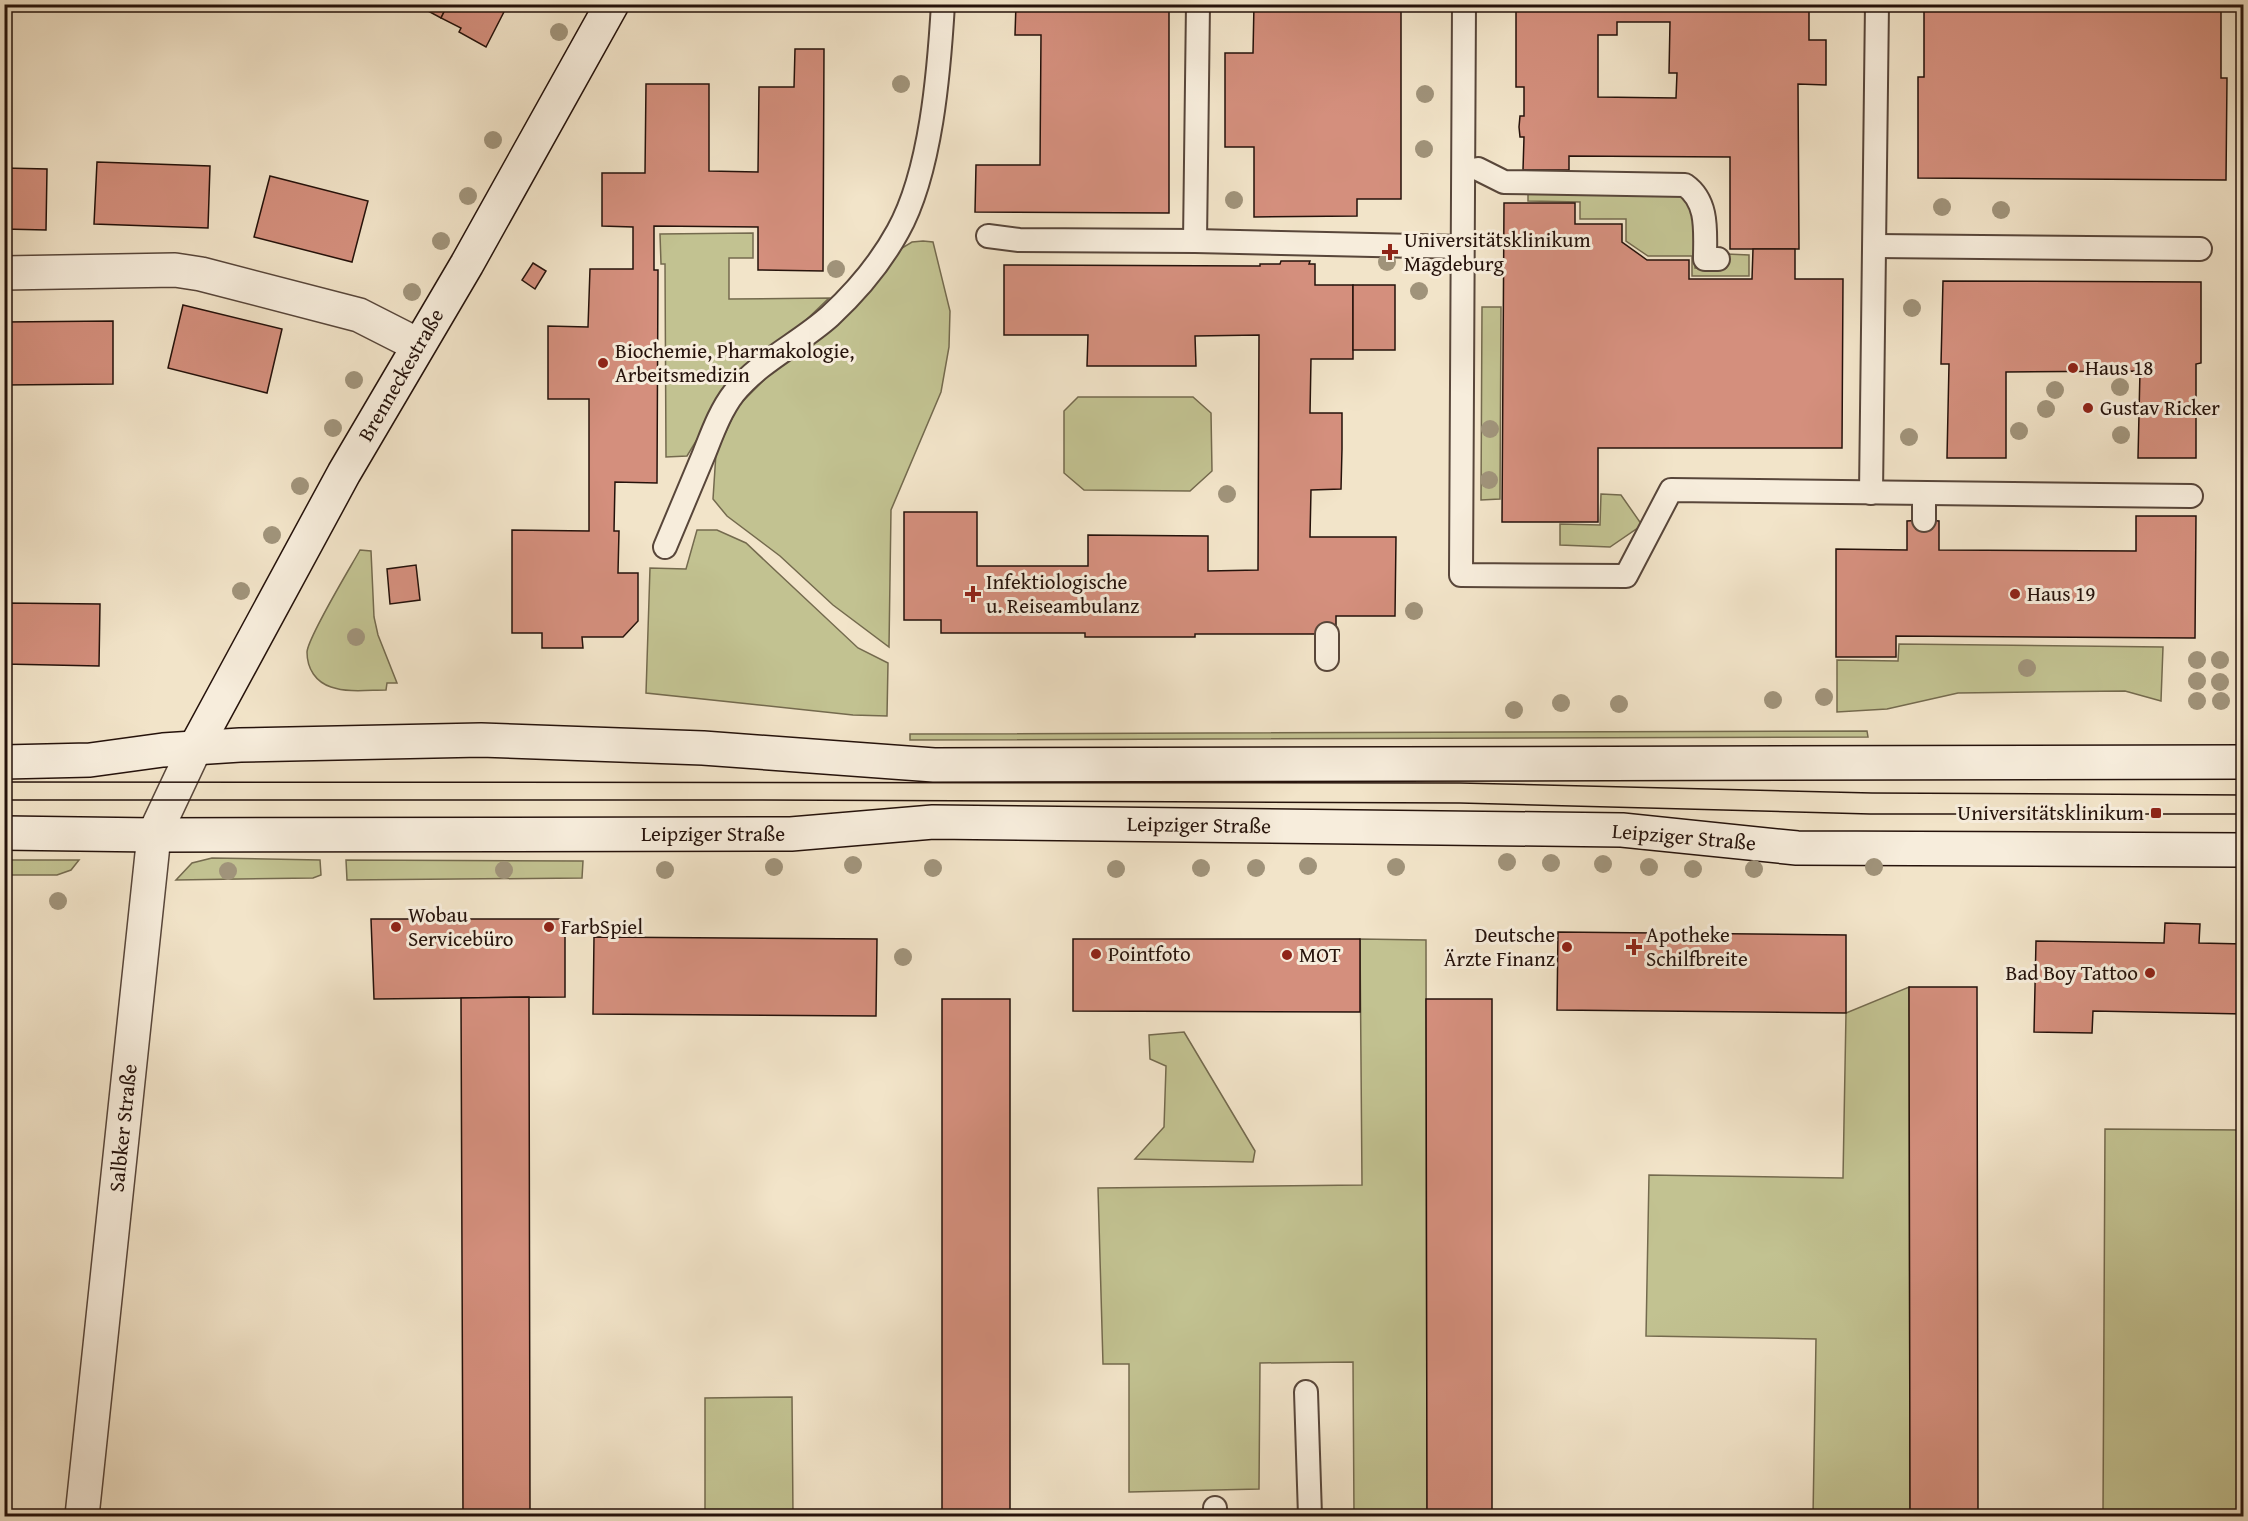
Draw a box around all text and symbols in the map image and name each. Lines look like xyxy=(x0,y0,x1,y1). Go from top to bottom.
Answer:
place label: Universitätsklinikum Magdeburg xyxy=(1404,224,1591,279)
marker: Universitätsklinikum Magdeburg xyxy=(1381,243,1399,261)
street label: Brenneckestraße xyxy=(350,302,451,447)
place label: Biochemie, Pharmakologie, Arbeitsmedizin xyxy=(615,335,854,390)
place label: Haus 18 xyxy=(2085,352,2153,383)
marker: Biochemie, Pharmakologie, Arbeitsmedizin xyxy=(596,356,610,370)
marker: Haus 18 xyxy=(2066,361,2080,375)
place label: Gustav Ricker xyxy=(2100,392,2220,423)
marker: Gustav Ricker xyxy=(2081,401,2095,415)
place label: Infektiologische u. Reiseambulanz xyxy=(986,566,1139,621)
place label: Haus 19 xyxy=(2027,578,2095,609)
marker: Infektiologische u. Reiseambulanz xyxy=(964,585,982,603)
marker: Haus 19 xyxy=(2008,587,2022,601)
place label: Universitätsklinikum xyxy=(1957,797,2144,828)
marker: Universitätsklinikum xyxy=(2149,806,2163,820)
street label: Leipziger Straße xyxy=(1127,808,1272,841)
street label: Leipziger Straße xyxy=(1611,815,1757,858)
street label: Leipziger Straße xyxy=(641,818,785,849)
place label: Wobau Servicebüro xyxy=(408,899,514,954)
place label: FarbSpiel xyxy=(561,911,643,942)
place label: Deutsche Ärzte Finanz xyxy=(1444,919,1555,974)
place label: Apotheke Schilfbreite xyxy=(1646,919,1748,974)
marker: Wobau Servicebüro xyxy=(389,920,403,934)
marker: FarbSpiel xyxy=(542,920,556,934)
place label: Pointfoto xyxy=(1108,938,1191,969)
place label: MOT xyxy=(1299,939,1341,970)
marker: Deutsche Ärzte Finanz xyxy=(1560,940,1574,954)
marker: Apotheke Schilfbreite xyxy=(1627,940,1641,954)
marker: Pointfoto xyxy=(1089,947,1103,961)
marker: MOT xyxy=(1280,948,1294,962)
place label: Bad Boy Tattoo xyxy=(2005,957,2138,988)
marker: Bad Boy Tattoo xyxy=(2143,966,2157,980)
street label: Salbker Straße xyxy=(100,1062,145,1193)

